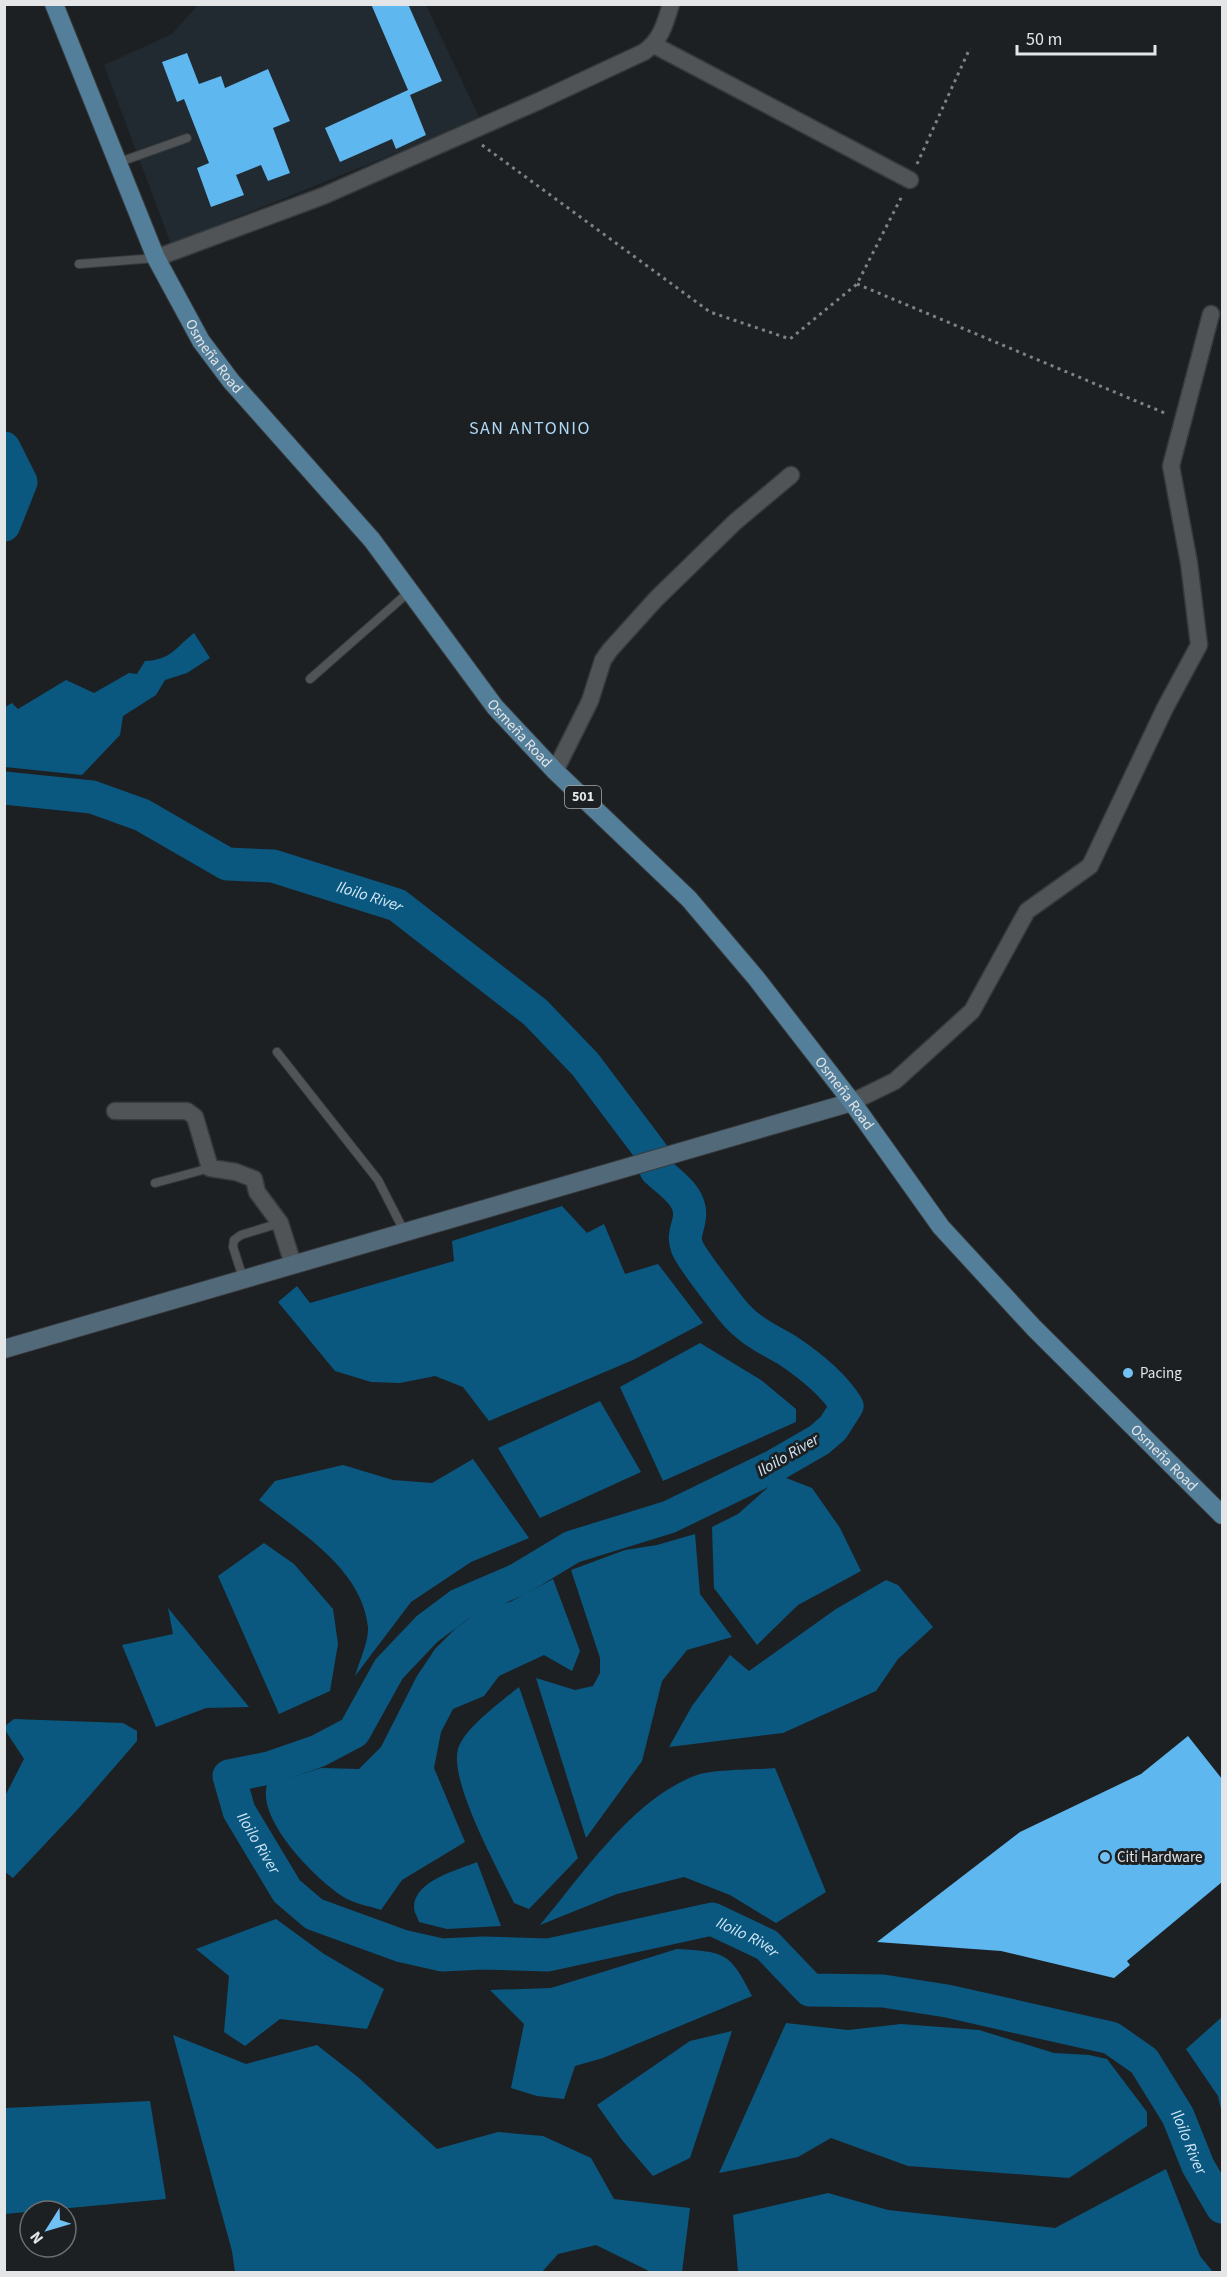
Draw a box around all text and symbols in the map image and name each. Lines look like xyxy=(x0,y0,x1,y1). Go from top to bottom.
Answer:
scale bar xyxy=(1017,18,1155,56)
text: 50 m xyxy=(1026,27,1062,52)
street label: Osmeña Road xyxy=(180,315,248,398)
district label: SAN ANTONIO xyxy=(469,416,591,441)
street label: Osmeña Road xyxy=(482,695,557,772)
road number: 501 xyxy=(565,786,601,808)
water label: Iloilo River xyxy=(334,876,409,918)
street label: Osmeña Road xyxy=(810,1052,879,1134)
place label: Pacing xyxy=(1140,1363,1182,1384)
marker: Pacing xyxy=(1121,1366,1135,1380)
street label: Osmeña Road xyxy=(1126,1419,1203,1496)
water label: Iloilo River xyxy=(753,1428,824,1482)
water label: Iloilo River xyxy=(231,1808,286,1879)
place label: Citi Hardware xyxy=(1117,1847,1202,1868)
marker: Citi Hardware xyxy=(1098,1850,1112,1864)
water label: Iloilo River xyxy=(713,1912,785,1963)
water label: Iloilo River xyxy=(1165,2105,1213,2180)
north arrow xyxy=(18,2199,78,2259)
text: N xyxy=(25,2227,49,2248)

